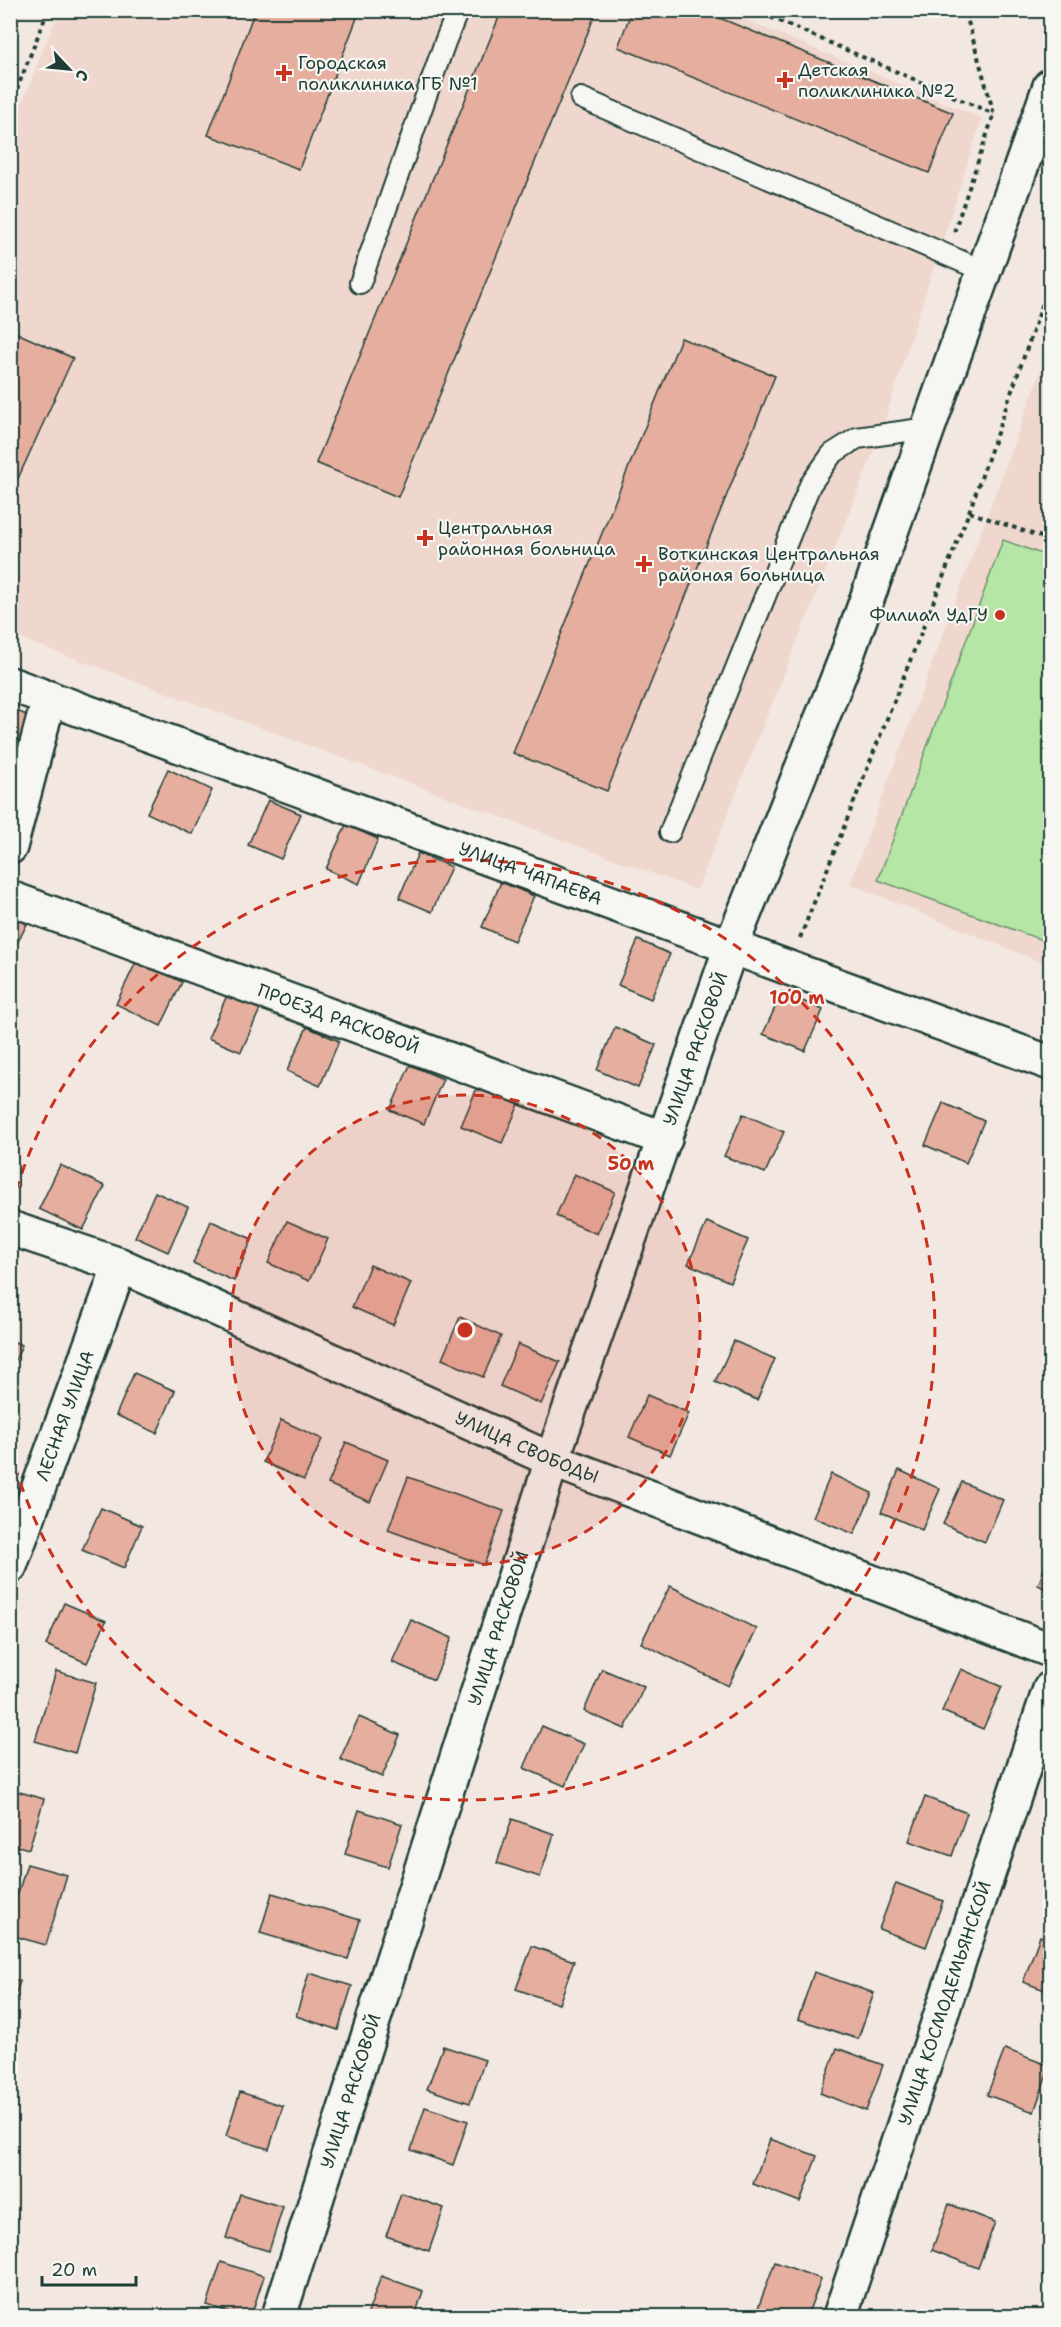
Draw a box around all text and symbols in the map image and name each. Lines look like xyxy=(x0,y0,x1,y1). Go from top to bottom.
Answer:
north arrow xyxy=(39,39,99,99)
place label: Городская поликлиника ГБ №1 xyxy=(298,51,478,96)
place label: Детская поликлиника №2 xyxy=(798,58,955,103)
marker: Городская поликлиника ГБ №1 xyxy=(275,64,293,82)
text: С xyxy=(70,66,94,85)
marker: Детская поликлиника №2 xyxy=(776,71,794,89)
place label: Центральная районная больница xyxy=(438,516,615,561)
marker: Центральная районная больница xyxy=(416,529,434,547)
place label: Воткинская Центральная районая больница xyxy=(658,542,880,587)
marker: Воткинская Центральная районая больница xyxy=(635,555,653,573)
place label: Филиал УдГУ xyxy=(870,603,988,627)
marker: Филиал УдГУ xyxy=(993,608,1007,622)
street label: УЛИЦА ЧАПАЕВА xyxy=(456,837,606,911)
street label: УЛИЦА РАСКОВОЙ xyxy=(658,969,733,1129)
street label: ПРОЕЗД РАСКОВОЙ xyxy=(254,978,423,1060)
text: 100 m xyxy=(769,986,825,1010)
text: 50 m xyxy=(608,1152,655,1176)
centre of rings xyxy=(455,1320,475,1340)
street label: ЛЕСНАЯ УЛИЦА xyxy=(30,1347,100,1484)
street label: УЛИЦА СВОБОДЫ xyxy=(451,1406,602,1489)
street label: УЛИЦА РАСКОВОЙ xyxy=(462,1548,534,1709)
street label: УЛИЦА КОСМОДЕМЬЯНСКОЙ xyxy=(893,1878,997,2128)
street label: УЛИЦА РАСКОВОЙ xyxy=(315,2011,387,2172)
scale bar xyxy=(42,2249,136,2287)
text: 20 m xyxy=(51,2258,97,2282)

